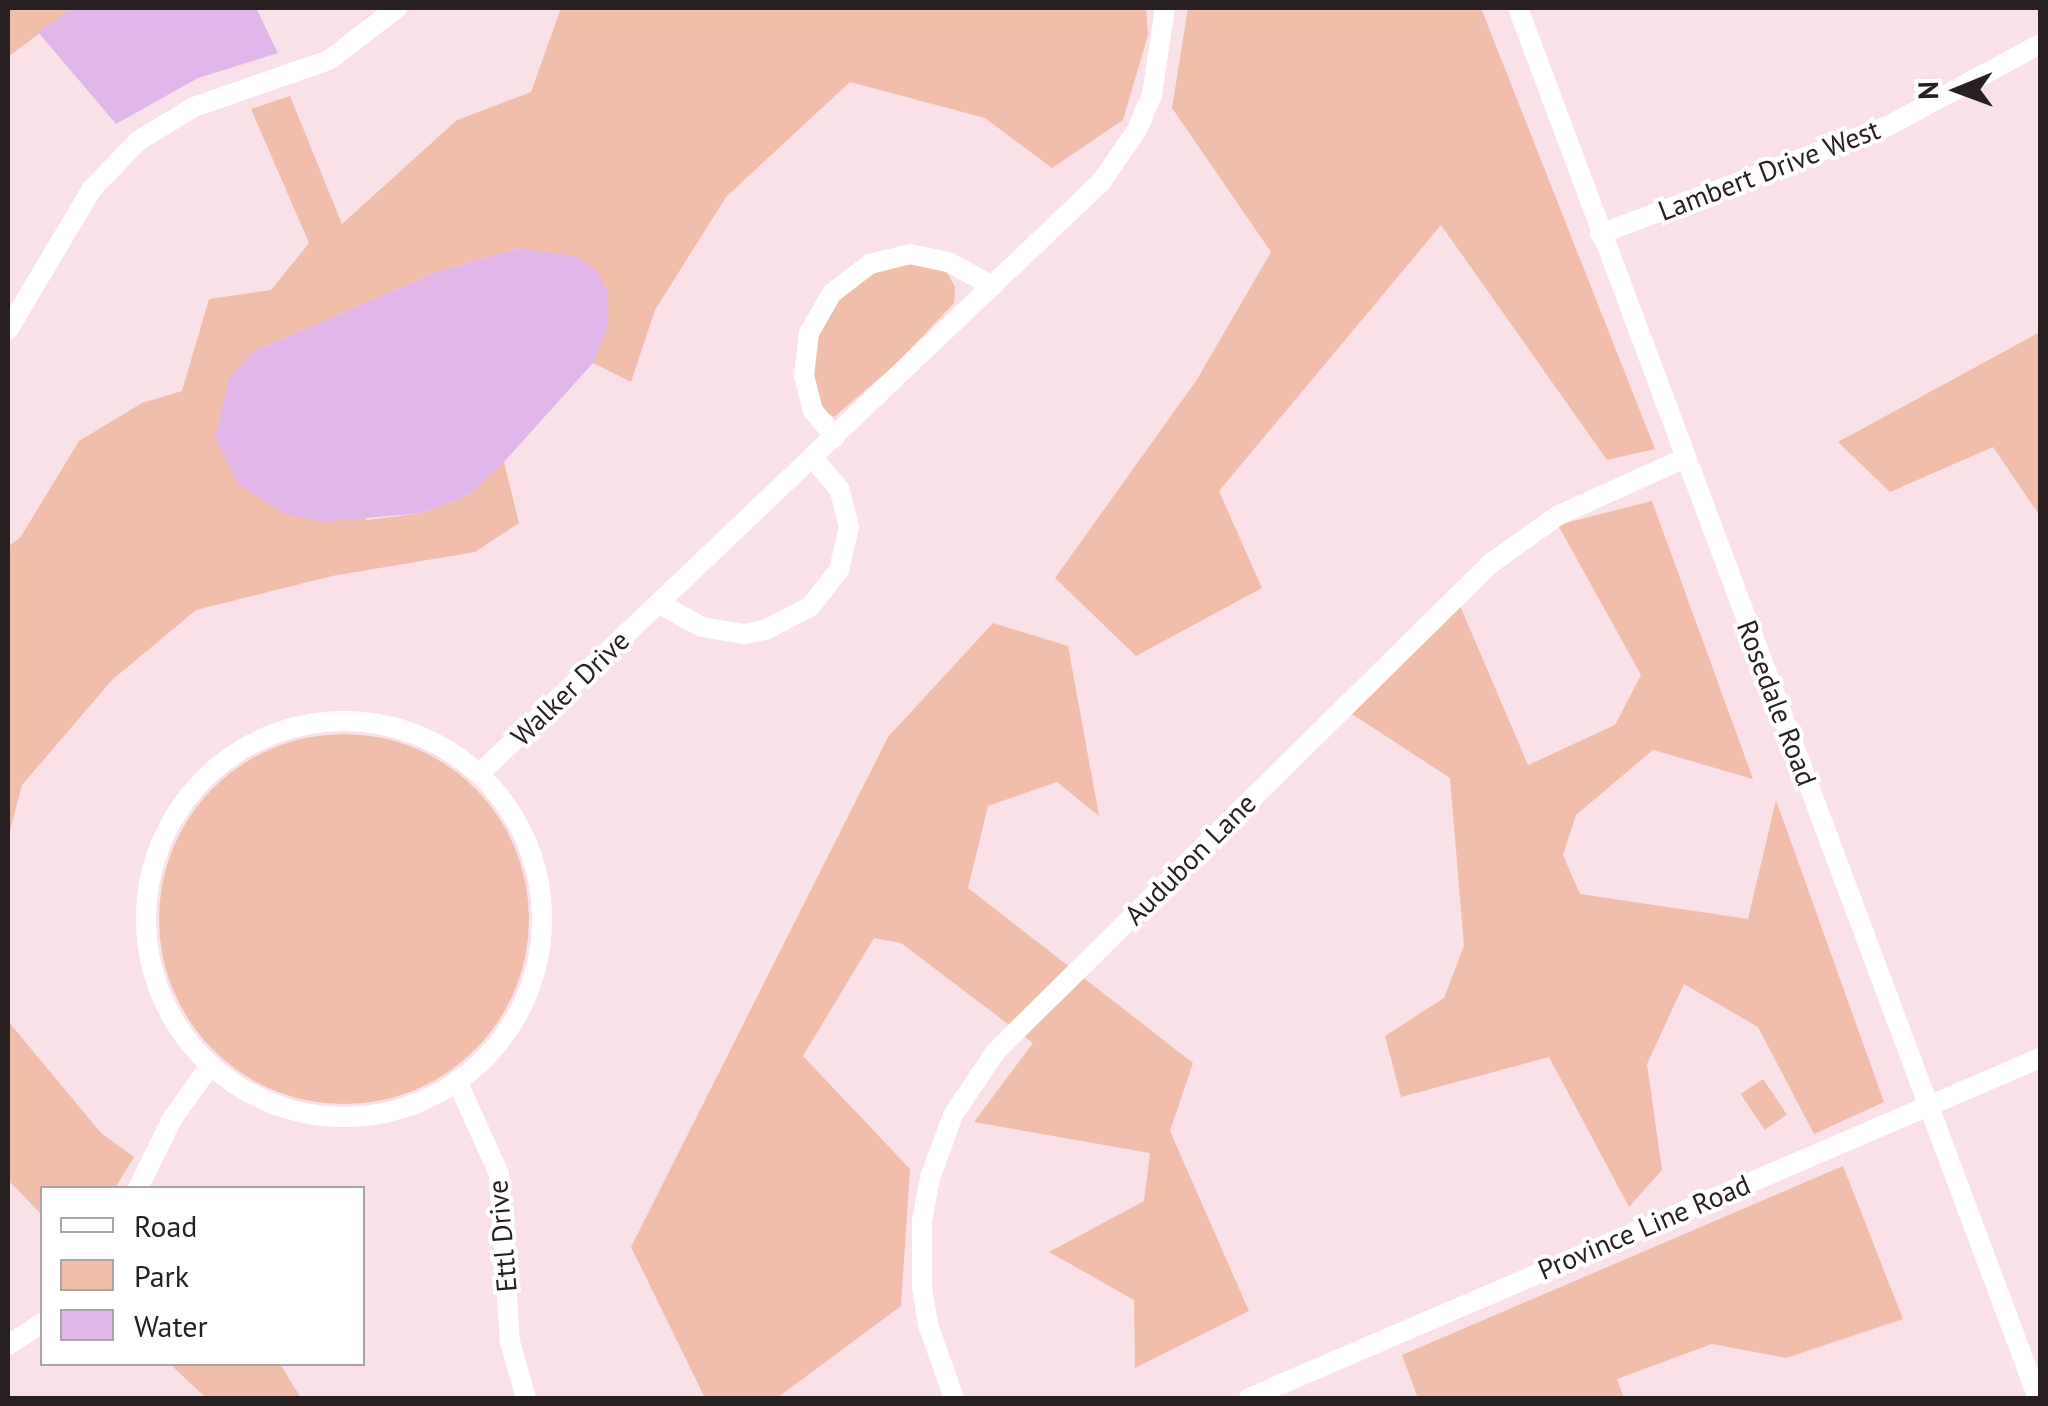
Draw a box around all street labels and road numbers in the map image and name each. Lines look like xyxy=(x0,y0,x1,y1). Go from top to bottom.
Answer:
street label: Lambert Drive West xyxy=(1653,112,1885,228)
street label: Rosedale Road xyxy=(1730,616,1824,790)
street label: Walker Drive xyxy=(504,623,636,753)
street label: Audubon Lane xyxy=(1117,786,1263,932)
street label: Province Line Road xyxy=(1533,1167,1755,1287)
street label: Ettl Drive xyxy=(480,1179,524,1293)

